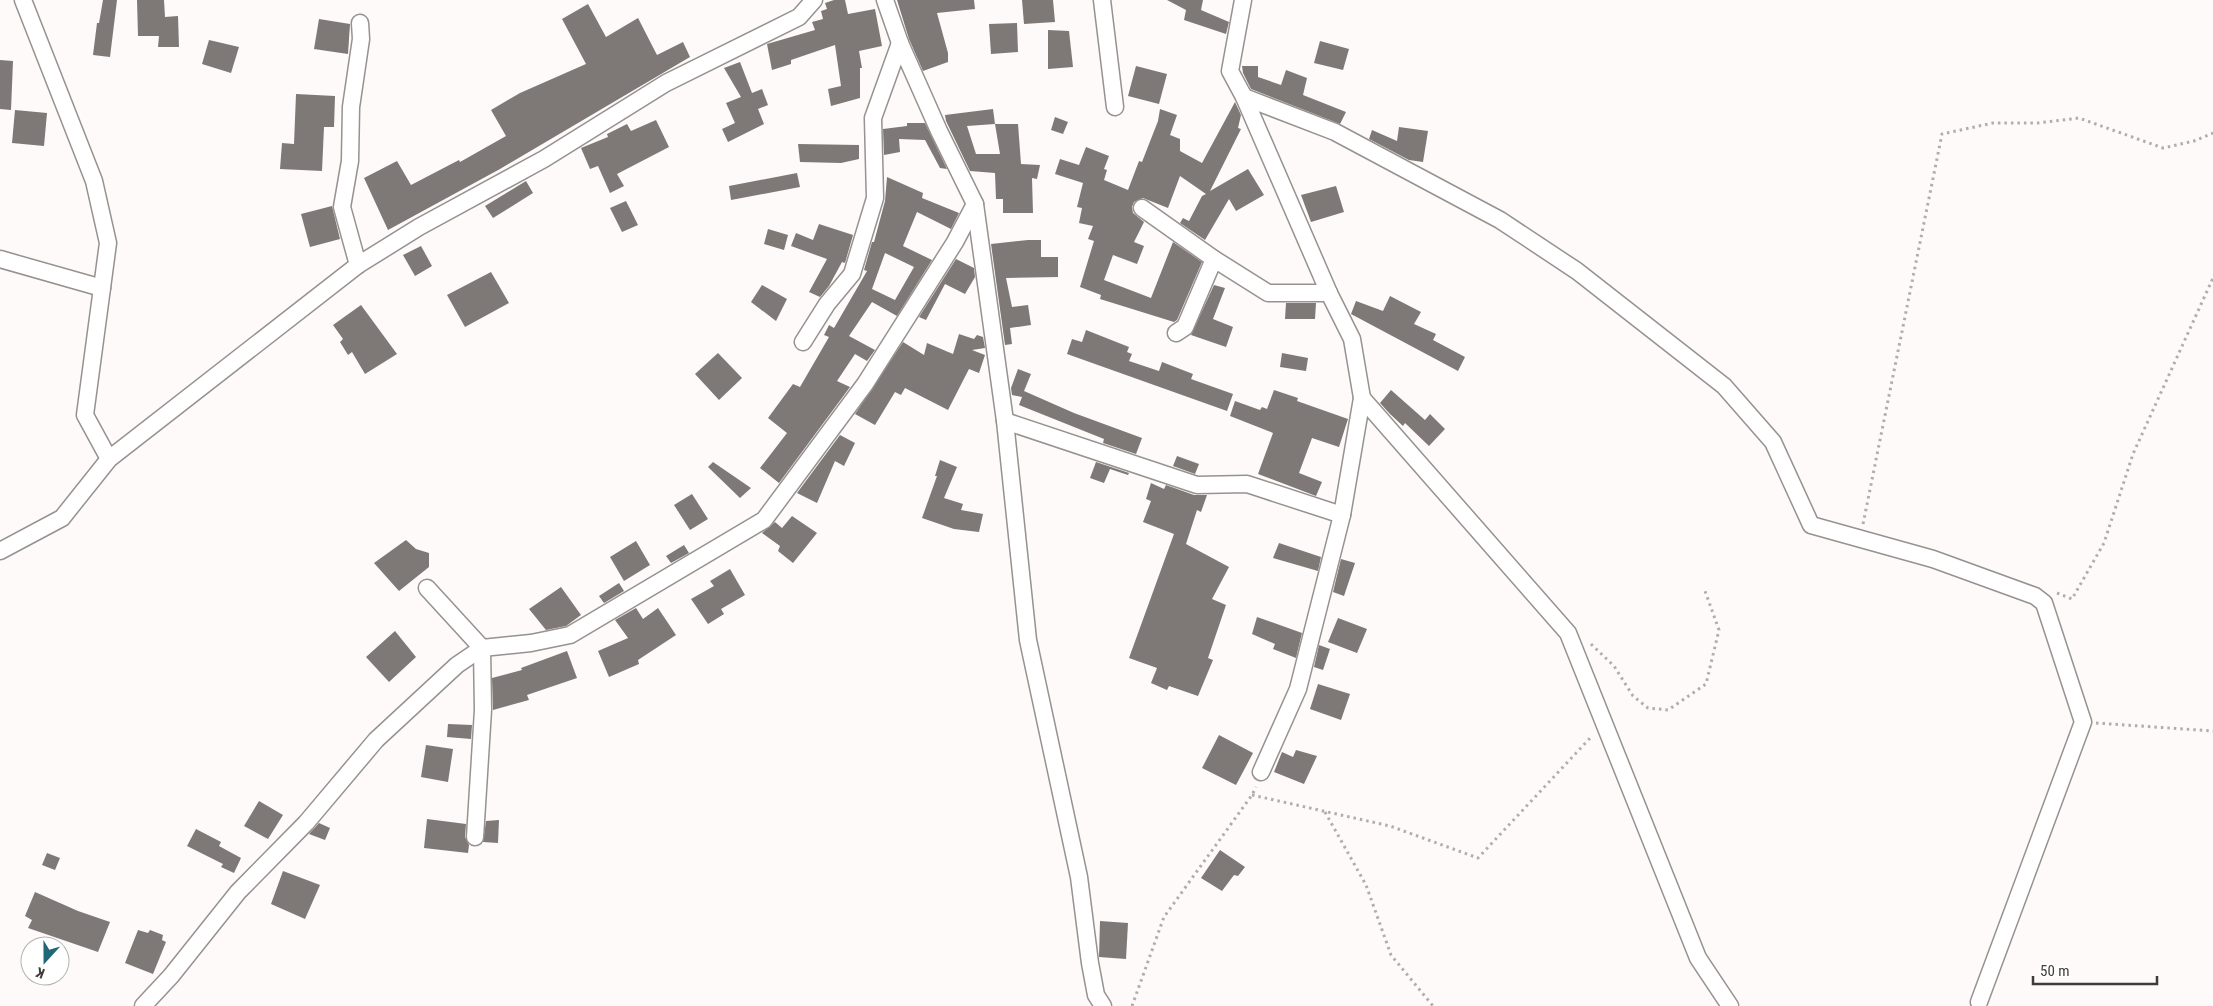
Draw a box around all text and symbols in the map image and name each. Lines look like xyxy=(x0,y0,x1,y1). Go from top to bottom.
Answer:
north arrow xyxy=(20,936,70,986)
scale bar xyxy=(2033,954,2157,986)
text: 50 m xyxy=(2040,962,2070,980)
text: K xyxy=(34,964,47,982)

